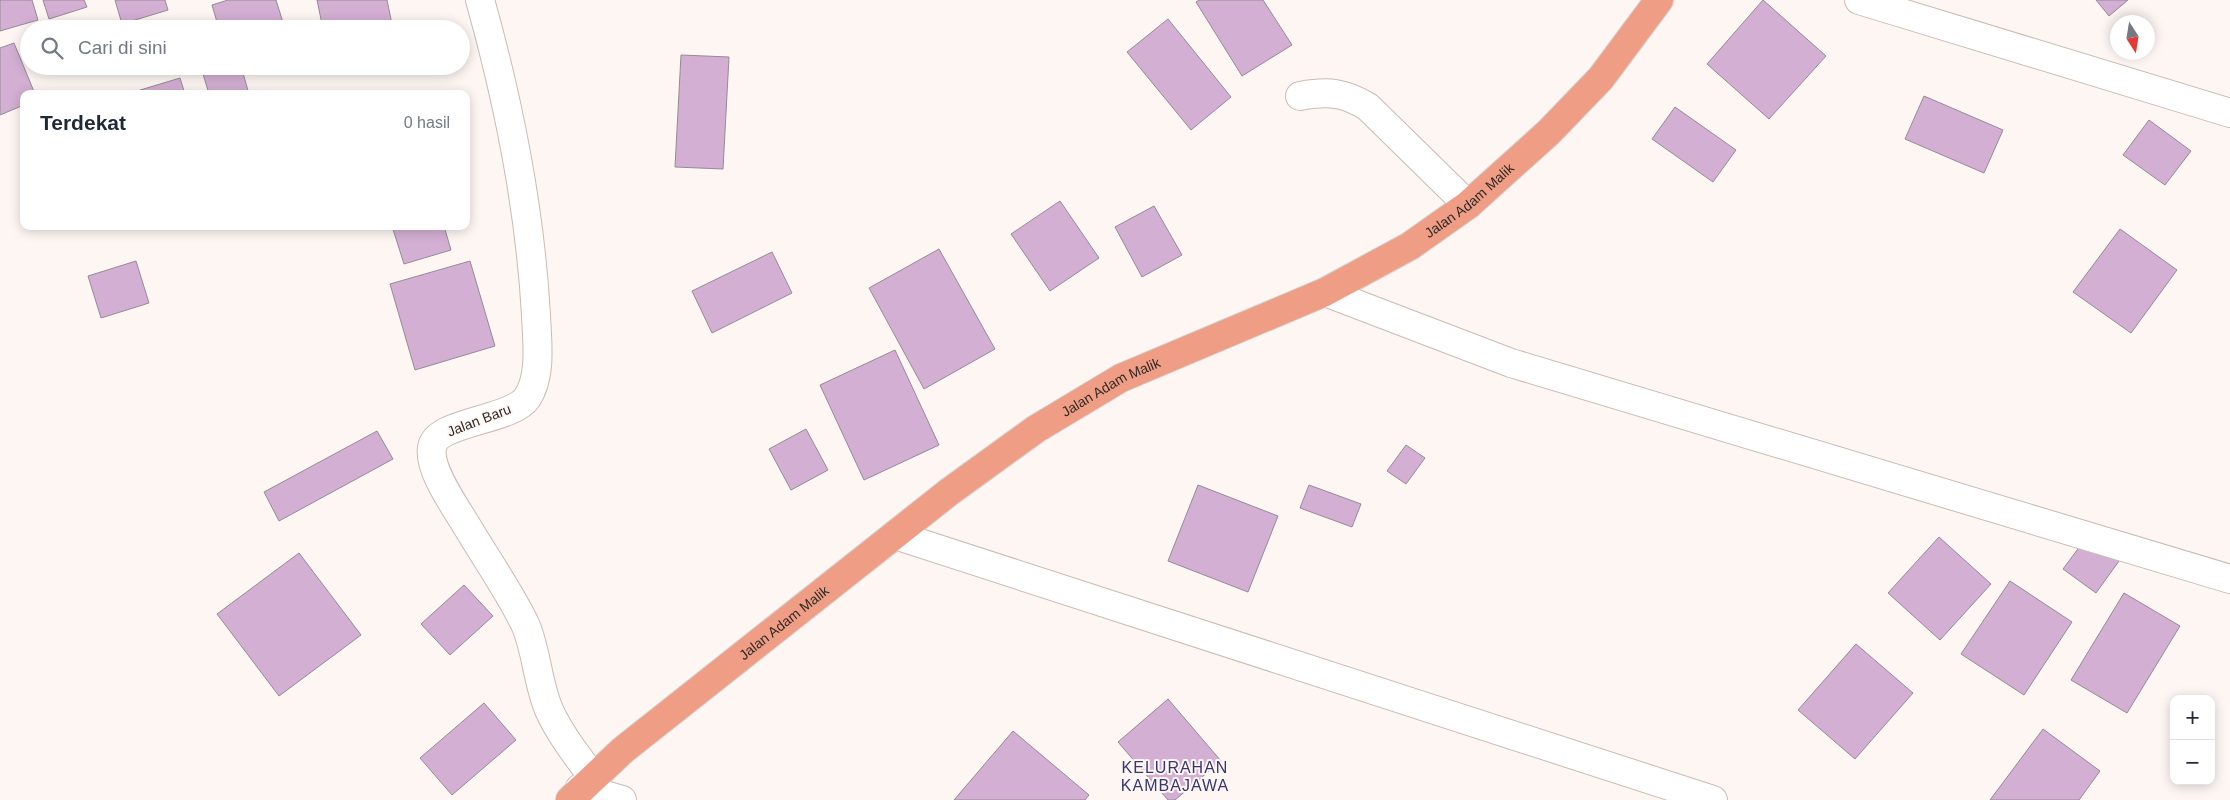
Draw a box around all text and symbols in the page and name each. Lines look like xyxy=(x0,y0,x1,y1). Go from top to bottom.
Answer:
north arrow xyxy=(2110,15,2155,60)
search box xyxy=(20,20,470,75)
icon: search xyxy=(38,34,66,62)
text: Cari di sini xyxy=(78,37,167,58)
text: Terdekat xyxy=(40,111,126,134)
text: 0 hasil xyxy=(404,114,450,131)
street label: Jalan Adam Malik xyxy=(1422,159,1518,241)
street label: Jalan Adam Malik xyxy=(1059,354,1164,420)
street label: Jalan Baru xyxy=(445,401,513,439)
street label: Jalan Adam Malik xyxy=(736,582,833,663)
map controls xyxy=(2170,695,2215,785)
button: + xyxy=(2170,695,2215,740)
button: − xyxy=(2170,740,2215,785)
district label: KELURAHAN KAMBAJAWA xyxy=(1121,759,1229,794)

